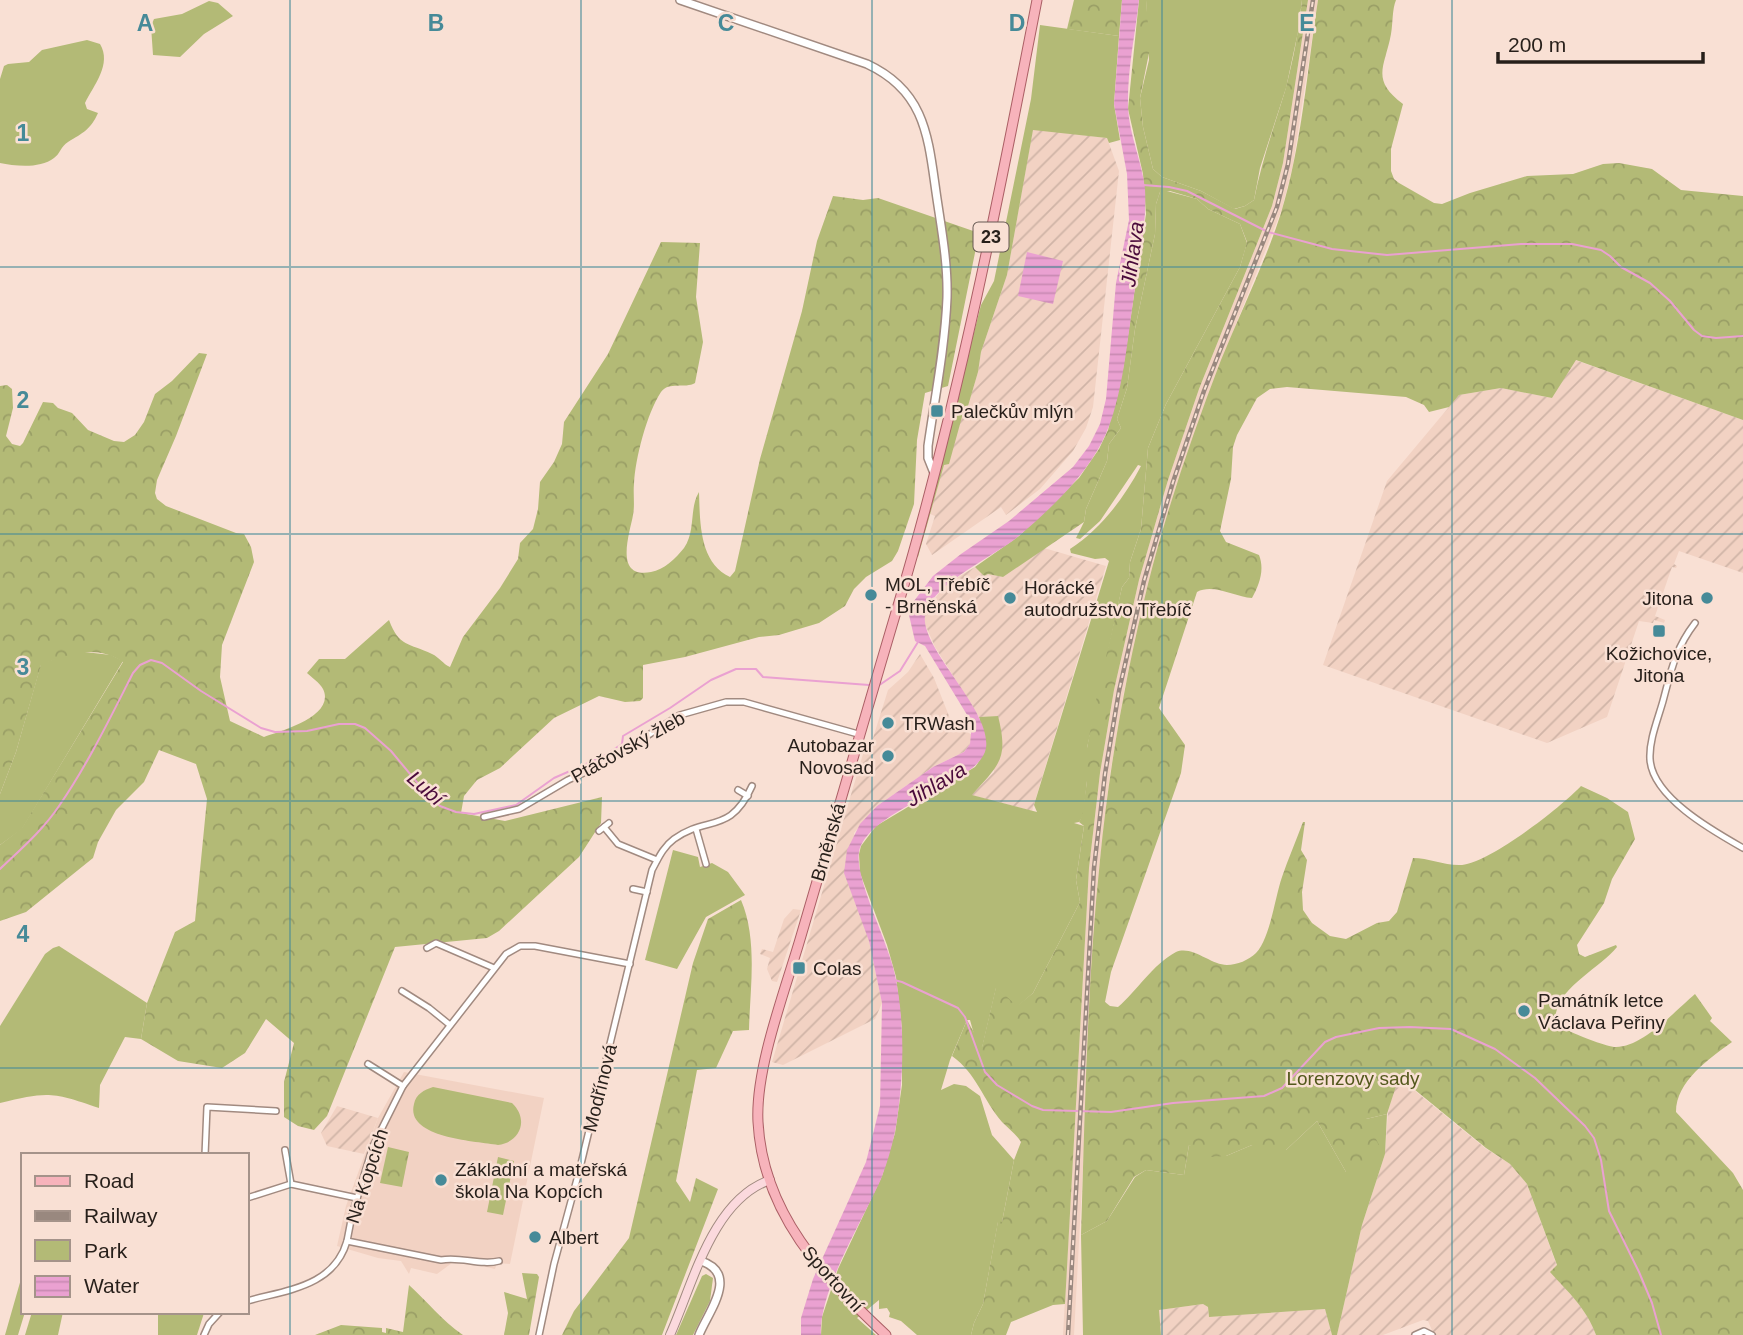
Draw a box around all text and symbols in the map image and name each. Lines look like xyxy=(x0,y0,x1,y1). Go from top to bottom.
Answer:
text: A xyxy=(137,10,153,36)
text: B xyxy=(428,10,444,36)
text: C xyxy=(718,10,734,36)
text: D xyxy=(1009,10,1025,36)
text: E xyxy=(1299,10,1315,36)
scale bar xyxy=(1498,21,1703,65)
text: 200 m xyxy=(1508,33,1566,56)
text: 1 xyxy=(17,120,30,146)
water label: Jihlava xyxy=(1116,220,1148,289)
road number: 23 xyxy=(974,222,1009,251)
text: 2 xyxy=(17,387,29,413)
place label: Palečkův mlýn xyxy=(951,401,1074,422)
marker: Palečkův mlýn xyxy=(929,403,945,419)
place label: MOL, Třebíč - Brněnská xyxy=(885,574,990,617)
place label: Horácké autodružstvo Třebíč xyxy=(1024,577,1192,620)
marker: MOL, Třebíč - Brněnská xyxy=(863,587,879,603)
place label: Jitona xyxy=(1642,588,1693,609)
marker: Horácké autodružstvo Třebíč xyxy=(1002,590,1018,606)
marker: Jitona xyxy=(1699,590,1715,606)
marker: Kožichovice, Jitona xyxy=(1651,623,1667,639)
place label: Kožichovice, Jitona xyxy=(1606,643,1712,686)
text: 3 xyxy=(17,654,29,680)
street label: Ptáčovský žleb xyxy=(567,707,689,787)
place label: TRWash xyxy=(902,713,975,734)
marker: TRWash xyxy=(880,715,896,731)
place label: Autobazar Novosad xyxy=(787,735,875,778)
marker: Autobazar Novosad xyxy=(880,748,896,764)
water label: Jihlava xyxy=(901,757,970,811)
water label: Lubí xyxy=(403,766,451,812)
street label: Brněnská xyxy=(807,800,849,883)
text: 4 xyxy=(17,921,30,947)
place label: Colas xyxy=(813,958,862,979)
marker: Colas xyxy=(791,960,807,976)
place label: Památník letce Václava Peřiny xyxy=(1538,990,1665,1033)
marker: Památník letce Václava Peřiny xyxy=(1516,1003,1532,1019)
street label: Modřínová xyxy=(579,1041,621,1134)
park label: Lorenzovy sady xyxy=(1286,1068,1420,1089)
street label: Na Kopcích xyxy=(342,1126,392,1226)
legend xyxy=(21,1153,248,1314)
place label: Základní a mateřská škola Na Kopcích xyxy=(455,1159,628,1202)
text: Road xyxy=(84,1169,134,1192)
marker: Základní a mateřská škola Na Kopcích xyxy=(433,1172,449,1188)
text: Railway xyxy=(84,1204,158,1227)
place label: Albert xyxy=(549,1227,599,1248)
marker: Albert xyxy=(527,1229,543,1245)
text: Park xyxy=(84,1239,128,1262)
street label: Sportovní xyxy=(798,1242,868,1317)
text: Water xyxy=(84,1274,139,1297)

